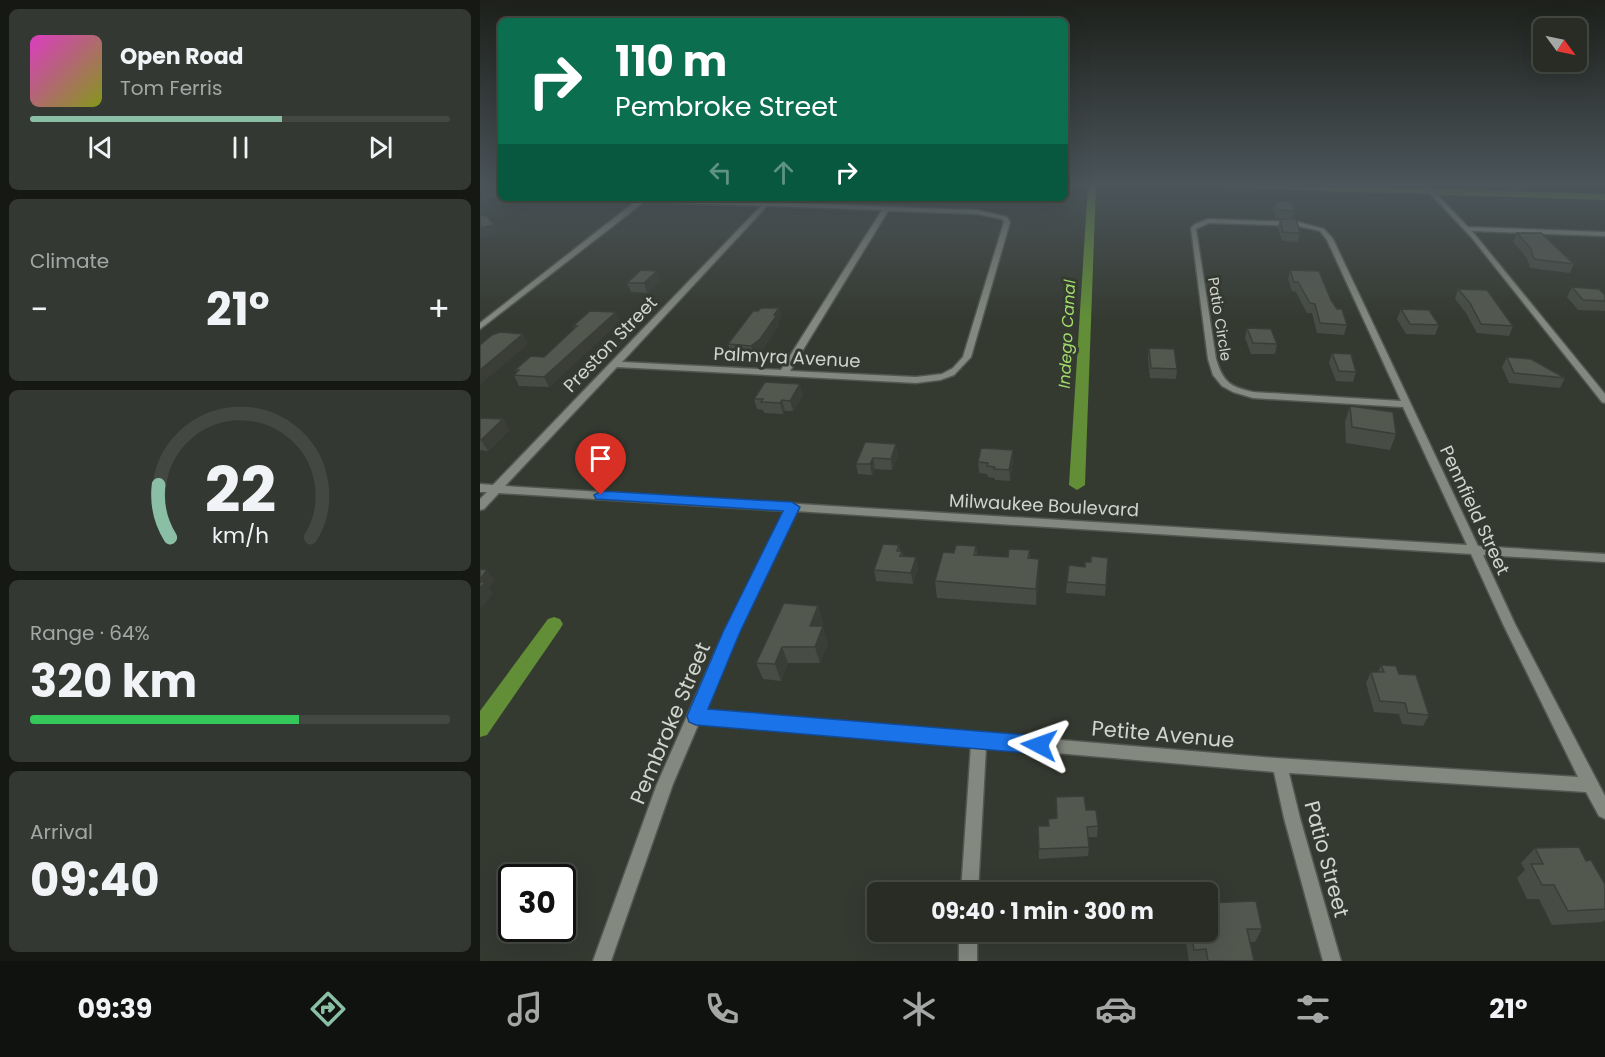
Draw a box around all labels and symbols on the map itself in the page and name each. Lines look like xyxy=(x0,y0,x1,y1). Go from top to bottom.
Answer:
north arrow xyxy=(1533,18,1587,72)
street label: Patio Circle xyxy=(1203,276,1237,362)
water label: Indego Canal xyxy=(1053,279,1081,389)
street label: Preston Street xyxy=(558,290,662,398)
street label: Palmyra Avenue xyxy=(713,341,861,373)
pin xyxy=(575,433,626,495)
street label: Pennfield Street xyxy=(1434,441,1516,579)
street label: Milwaukee Boulevard xyxy=(948,488,1140,522)
street label: Pembroke Street xyxy=(623,638,717,808)
position arrow xyxy=(1007,713,1071,777)
street label: Petite Avenue xyxy=(1090,713,1236,755)
street label: Patio Street xyxy=(1298,797,1356,921)
speed limit sign: 30 xyxy=(498,864,576,942)

